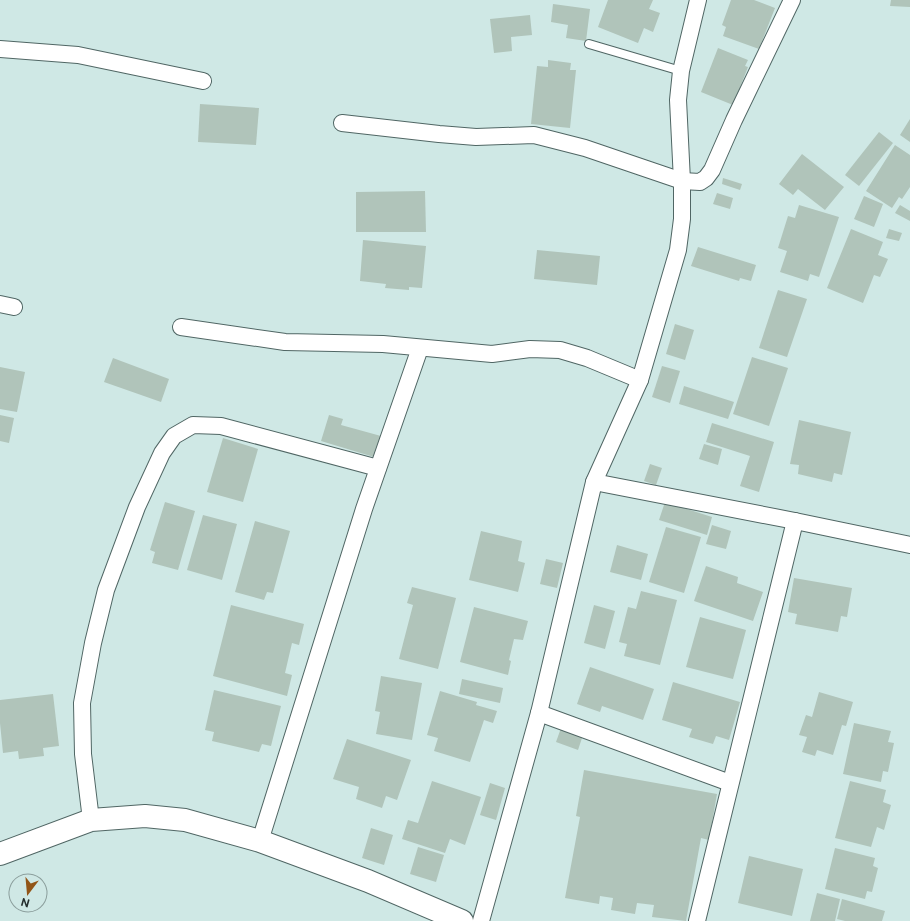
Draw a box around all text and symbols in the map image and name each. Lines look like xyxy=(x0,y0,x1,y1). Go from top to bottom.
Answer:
north arrow xyxy=(8,873,48,913)
text: N xyxy=(19,896,31,910)

